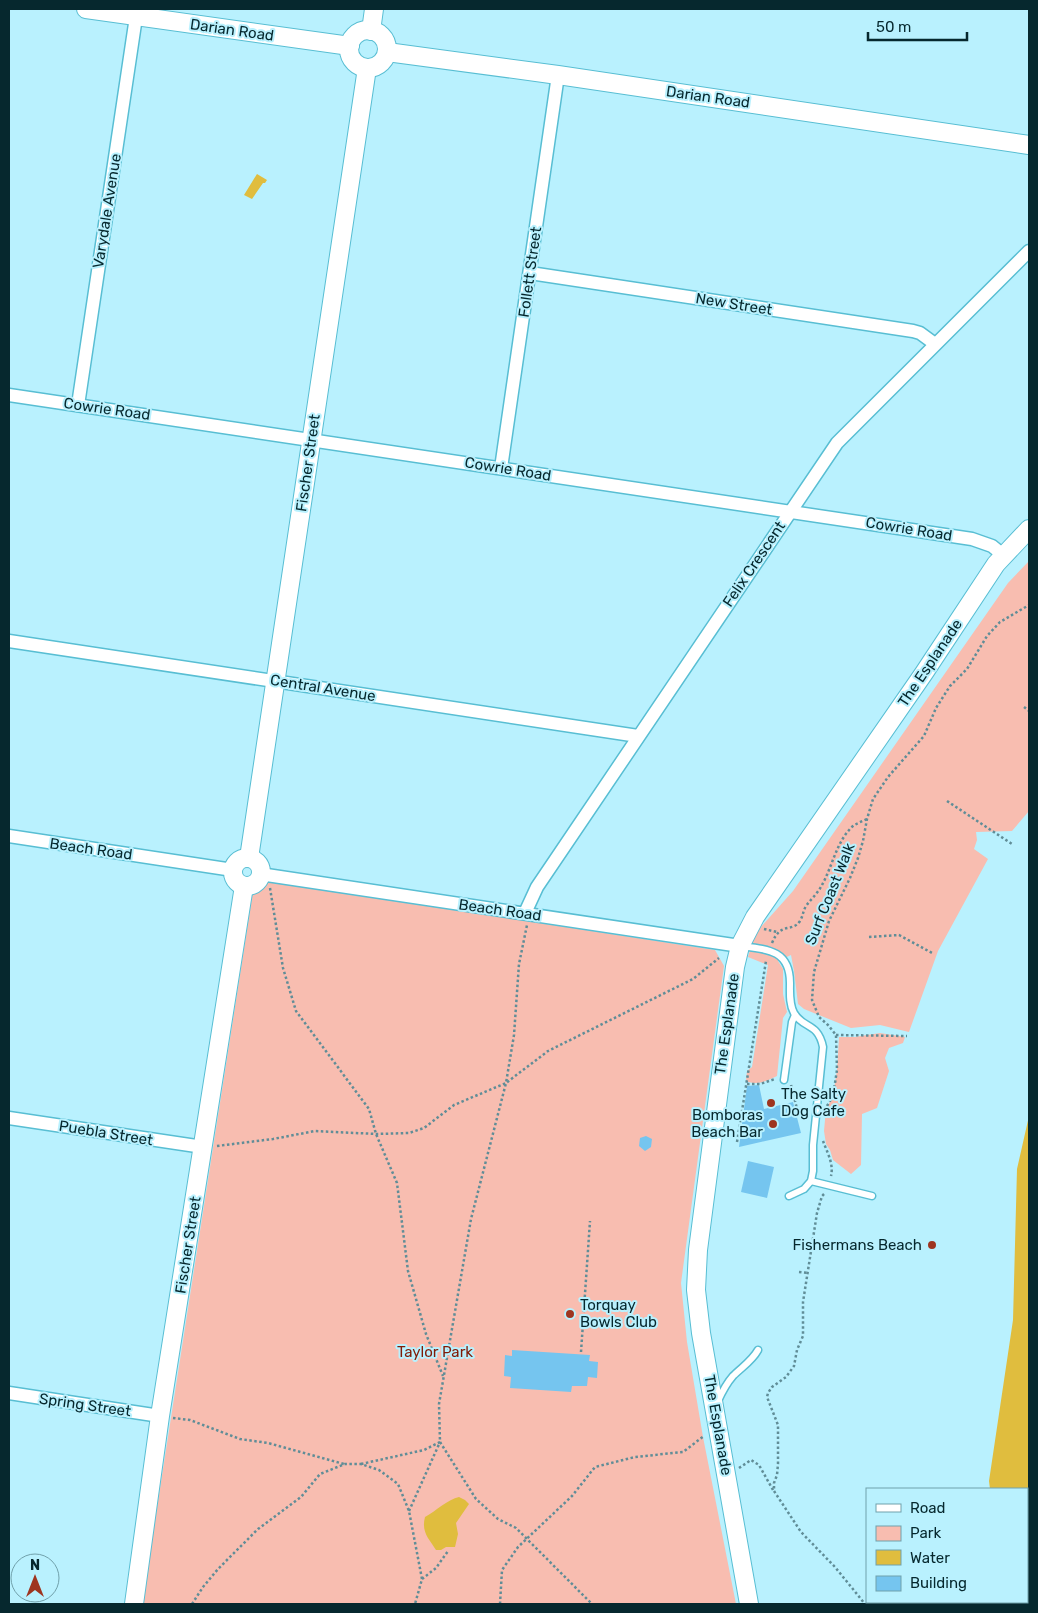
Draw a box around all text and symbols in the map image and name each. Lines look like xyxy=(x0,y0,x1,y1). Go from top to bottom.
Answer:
scale bar xyxy=(868,10,967,42)
street label: Darian Road xyxy=(189,15,275,45)
text: 50 m xyxy=(876,18,911,36)
street label: Darian Road xyxy=(665,82,751,112)
street label: Varydale Avenue xyxy=(89,152,125,270)
street label: Follett Street xyxy=(515,225,545,319)
street label: New Street xyxy=(694,289,774,319)
street label: Cowrie Road xyxy=(62,394,152,424)
street label: Fischer Street xyxy=(292,413,324,513)
street label: Cowrie Road xyxy=(463,453,553,485)
street label: Cowrie Road xyxy=(864,513,954,545)
street label: Felix Crescent xyxy=(719,518,789,610)
street label: The Esplanade xyxy=(894,616,966,710)
street label: Central Avenue xyxy=(269,671,377,705)
street label: Beach Road xyxy=(48,834,134,864)
street label: Surf Coast Walk xyxy=(801,840,859,948)
street label: Beach Road xyxy=(457,895,543,925)
street label: The Esplanade xyxy=(711,972,743,1076)
place label: The Salty Dog Cafe xyxy=(781,1085,846,1120)
marker: The Salty Dog Cafe xyxy=(765,1097,777,1109)
place label: Bomboras Beach Bar xyxy=(691,1106,763,1141)
street label: Puebla Street xyxy=(58,1117,154,1149)
marker: Bomboras Beach Bar xyxy=(767,1118,779,1130)
street label: Fischer Street xyxy=(171,1195,205,1295)
place label: Fishermans Beach xyxy=(793,1236,922,1254)
marker: Fishermans Beach xyxy=(926,1239,938,1251)
place label: Torquay Bowls Club xyxy=(580,1296,657,1331)
marker: Torquay Bowls Club xyxy=(564,1308,576,1320)
park label: Taylor Park xyxy=(397,1343,473,1361)
street label: The Esplanade xyxy=(700,1373,736,1477)
street label: Spring Street xyxy=(38,1390,132,1420)
legend xyxy=(866,1488,1028,1603)
text: Road xyxy=(910,1499,946,1517)
text: Park xyxy=(910,1524,941,1542)
text: Water xyxy=(910,1549,950,1567)
north arrow xyxy=(10,1553,60,1603)
text: N xyxy=(30,1557,40,1574)
text: Building xyxy=(910,1574,967,1592)

